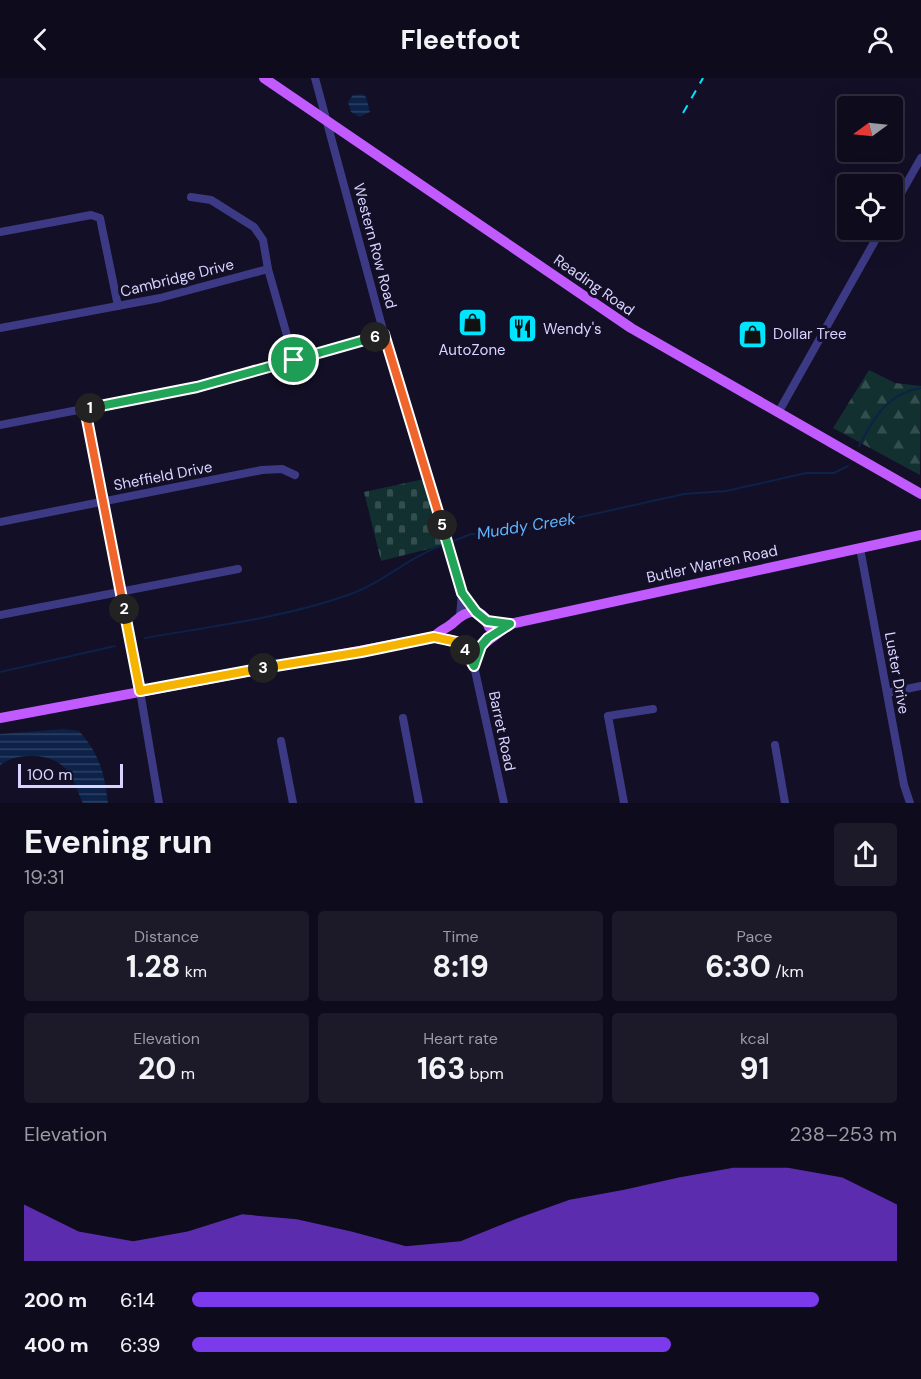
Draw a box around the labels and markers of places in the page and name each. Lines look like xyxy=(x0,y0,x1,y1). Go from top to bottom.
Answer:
shop icon: AutoZone xyxy=(456,307,488,339)
restaurant icon: Wendy's xyxy=(506,313,538,345)
shop icon: Dollar Tree xyxy=(736,318,768,350)
place label: Wendy's xyxy=(543,319,602,339)
pin: 6 xyxy=(360,322,390,352)
place label: Dollar Tree xyxy=(773,324,846,344)
pin xyxy=(268,334,319,385)
place label: AutoZone xyxy=(438,340,506,360)
pin: 1 xyxy=(75,393,105,423)
pin: 5 xyxy=(427,510,457,540)
pin: 2 xyxy=(109,594,139,624)
pin: 4 xyxy=(450,635,480,665)
pin: 3 xyxy=(248,653,278,683)

